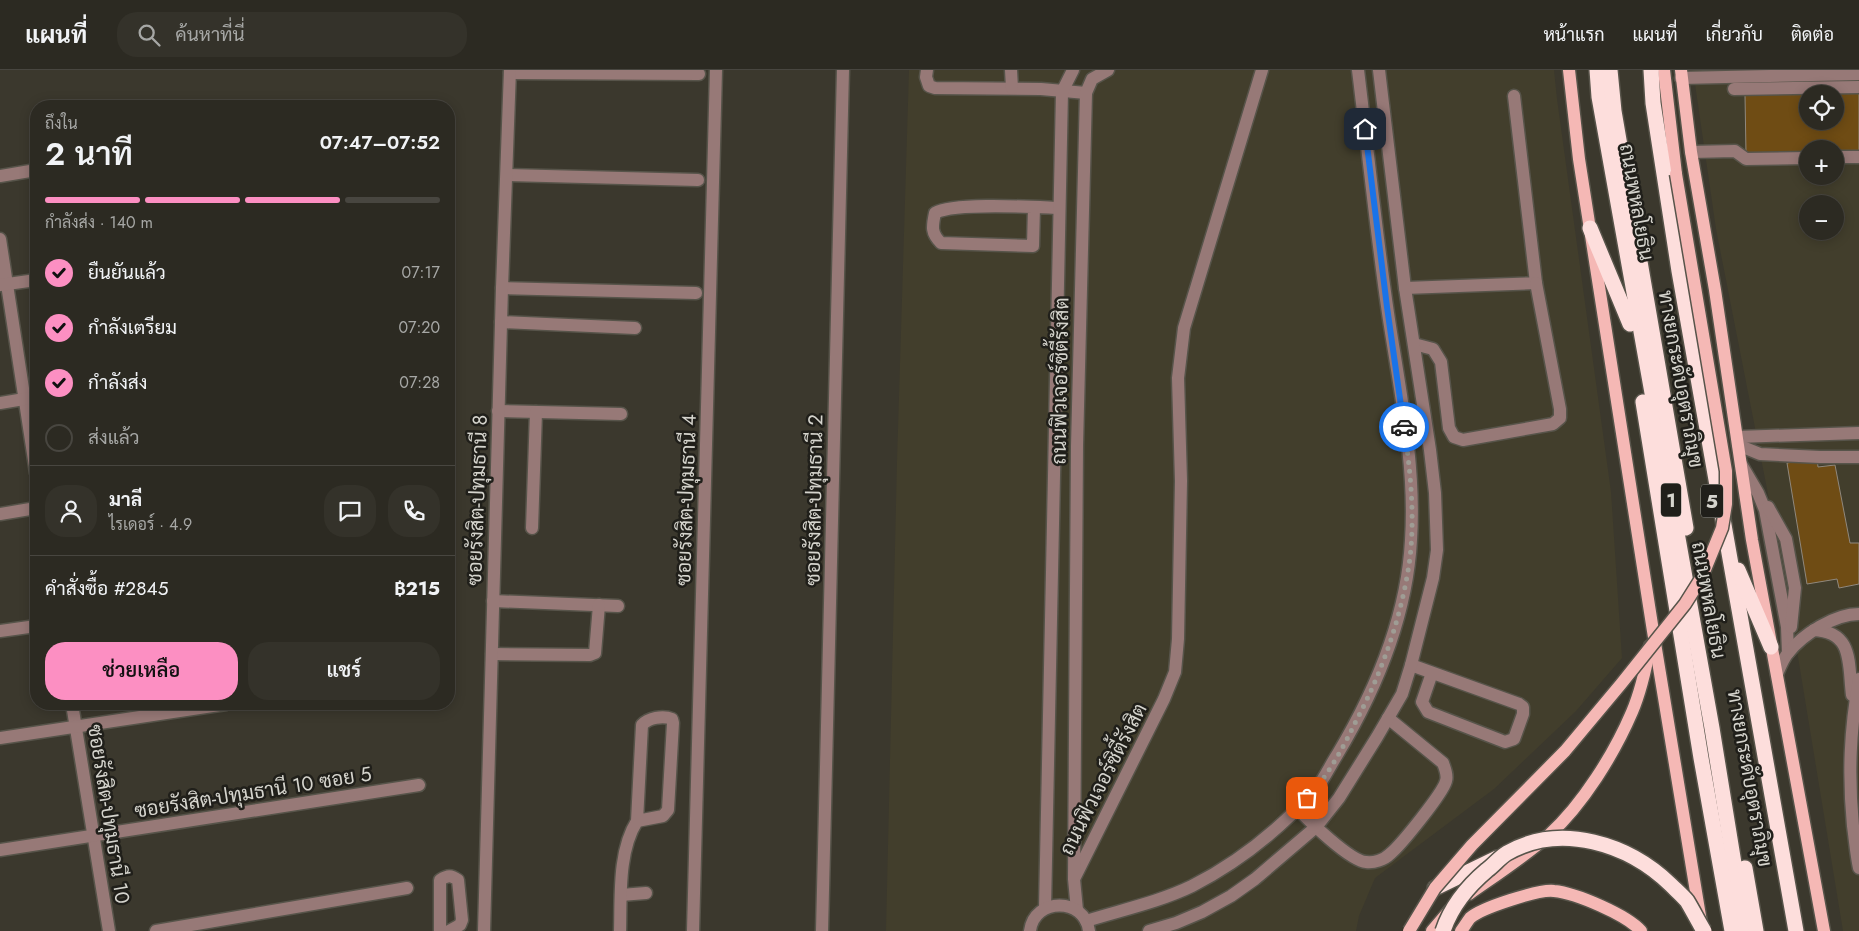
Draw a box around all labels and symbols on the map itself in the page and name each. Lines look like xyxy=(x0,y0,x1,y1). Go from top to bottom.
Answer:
pin xyxy=(1344,108,1386,150)
street label: ถนนพหลโยธิน xyxy=(1612,141,1661,263)
street label: ทางยกระดับอุตราภิมุข xyxy=(1651,288,1710,470)
street label: ถนนฟิวเจอร์ซิตี้รังสิต xyxy=(1041,297,1076,465)
courier xyxy=(1379,402,1429,452)
street label: ซอยรังสิต-ปทุมธานี 4 xyxy=(669,413,704,586)
street label: ซอยรังสิต-ปทุมธานี 8 xyxy=(460,414,495,586)
street label: ซอยรังสิต-ปทุมธานี 2 xyxy=(799,414,830,586)
road number: 1 xyxy=(1661,484,1681,516)
road number: 5 xyxy=(1701,484,1723,518)
street label: ถนนพหลโยธิน xyxy=(1684,539,1733,661)
street label: ทางยกระดับอุตราภิมุข xyxy=(1720,687,1779,869)
street label: ถนนฟิวเจอร์ซิตี้รังสิต xyxy=(1049,696,1154,860)
street label: ซอยรังสิต-ปทุมธานี 10 xyxy=(80,722,137,906)
street label: ซอยรังสิต-ปทุมธานี 10 ซอย 5 xyxy=(132,759,374,826)
pin xyxy=(1286,777,1328,819)

